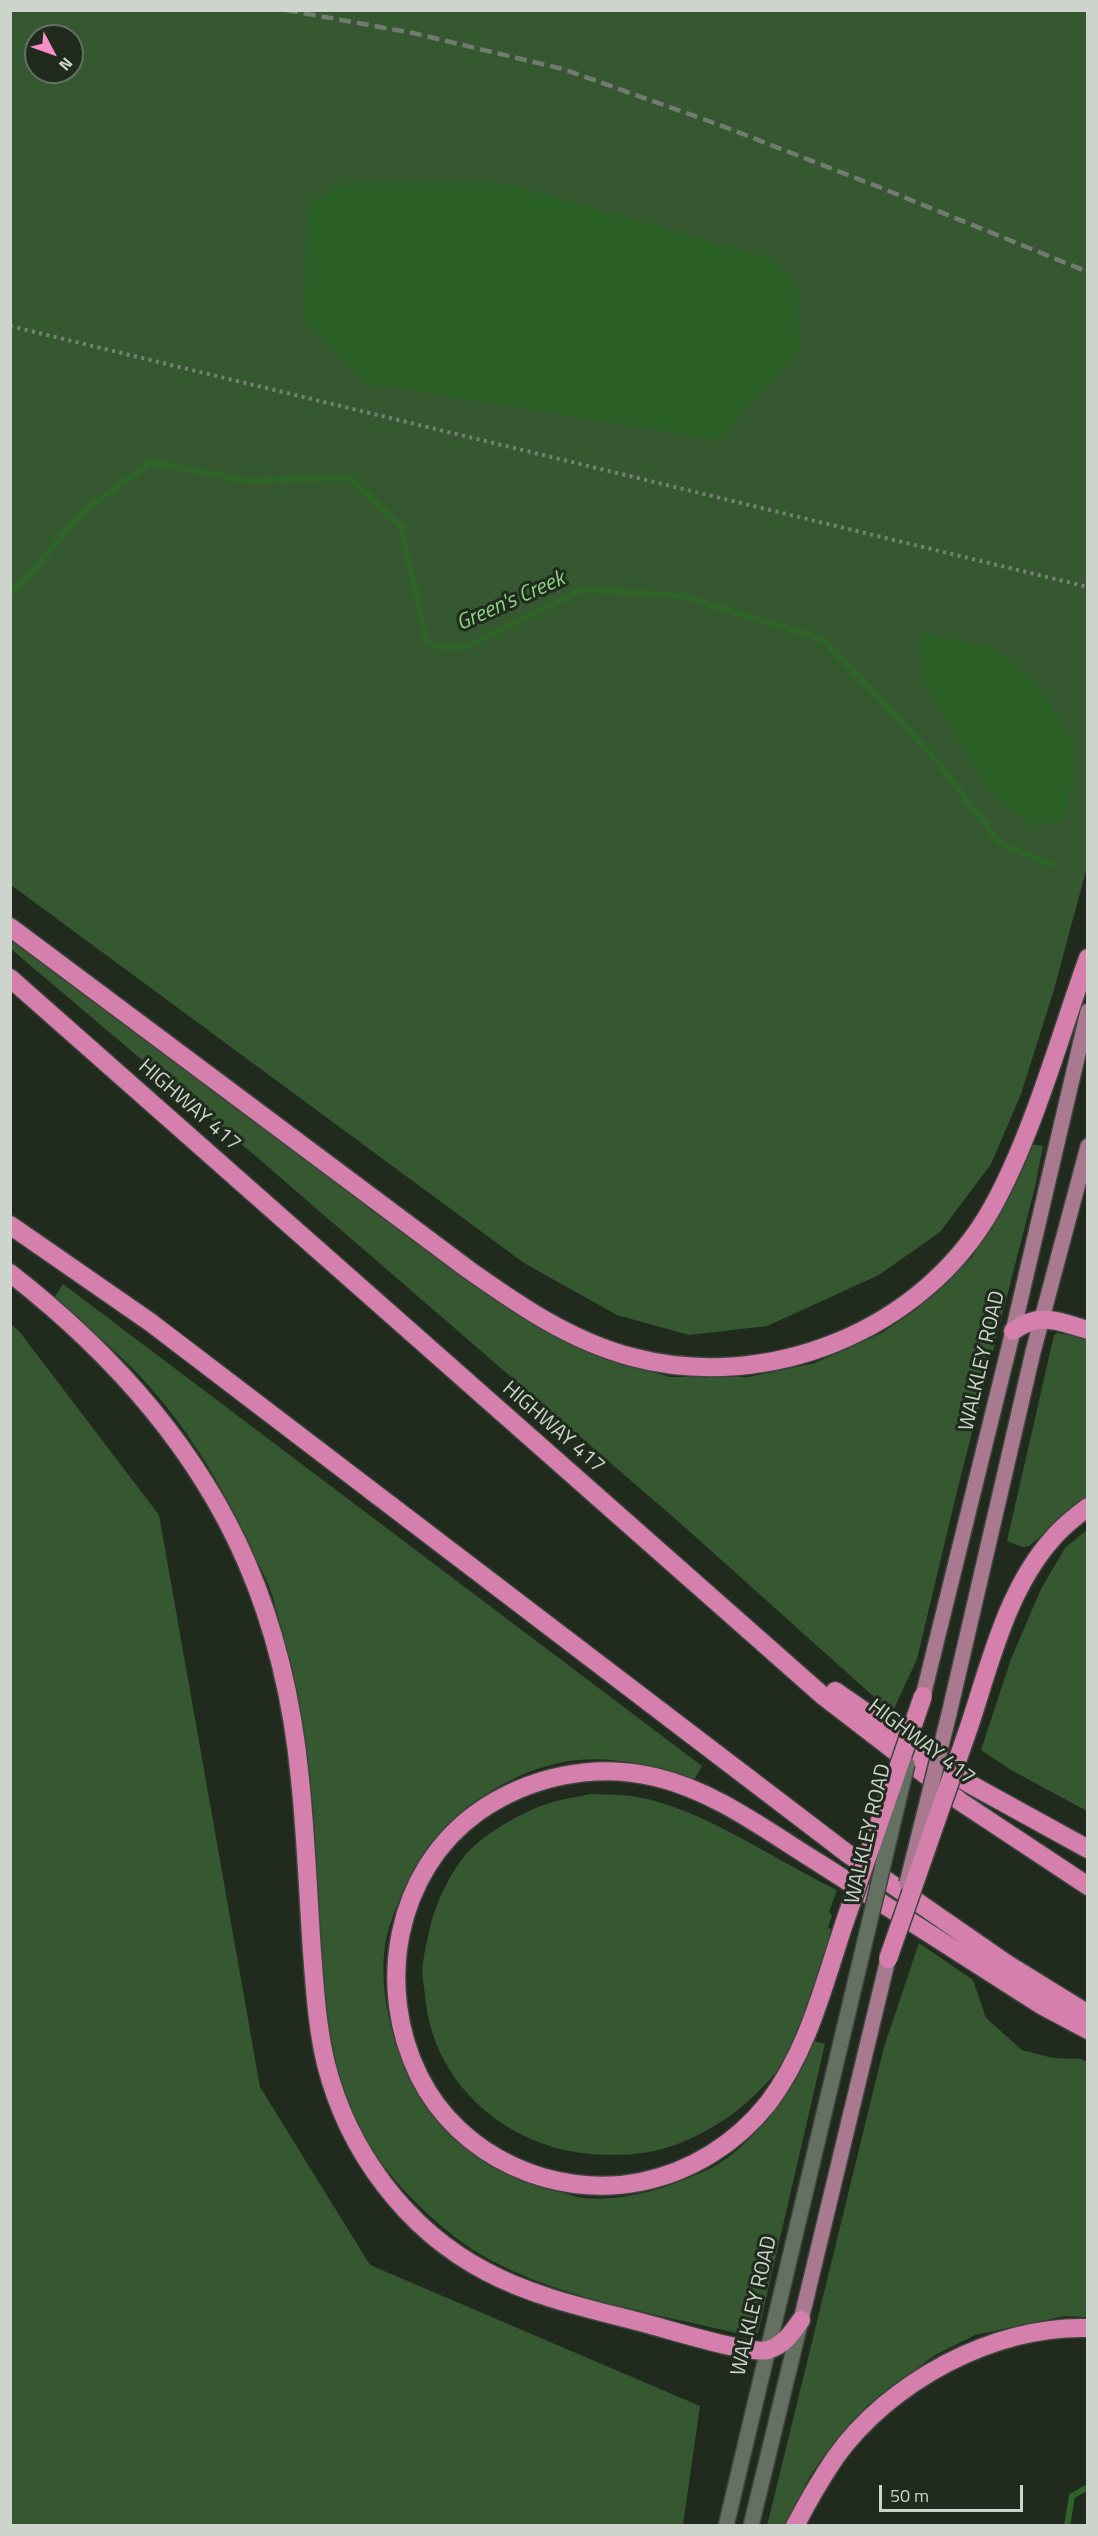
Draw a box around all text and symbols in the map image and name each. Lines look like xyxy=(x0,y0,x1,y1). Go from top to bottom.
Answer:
north arrow xyxy=(24,24,84,84)
text: N xyxy=(53,52,79,77)
water label: Green's Creek xyxy=(453,566,569,638)
street label: HIGHWAY 417 xyxy=(133,1055,245,1157)
street label: WALKLEY ROAD xyxy=(955,1289,1011,1433)
street label: HIGHWAY 417 xyxy=(497,1377,609,1479)
street label: HIGHWAY 417 xyxy=(863,1695,979,1791)
street label: WALKLEY ROAD xyxy=(841,1762,897,1906)
street label: WALKLEY ROAD xyxy=(727,2234,783,2378)
scale bar xyxy=(882,2473,1026,2511)
text: 50 m xyxy=(890,2482,929,2509)

